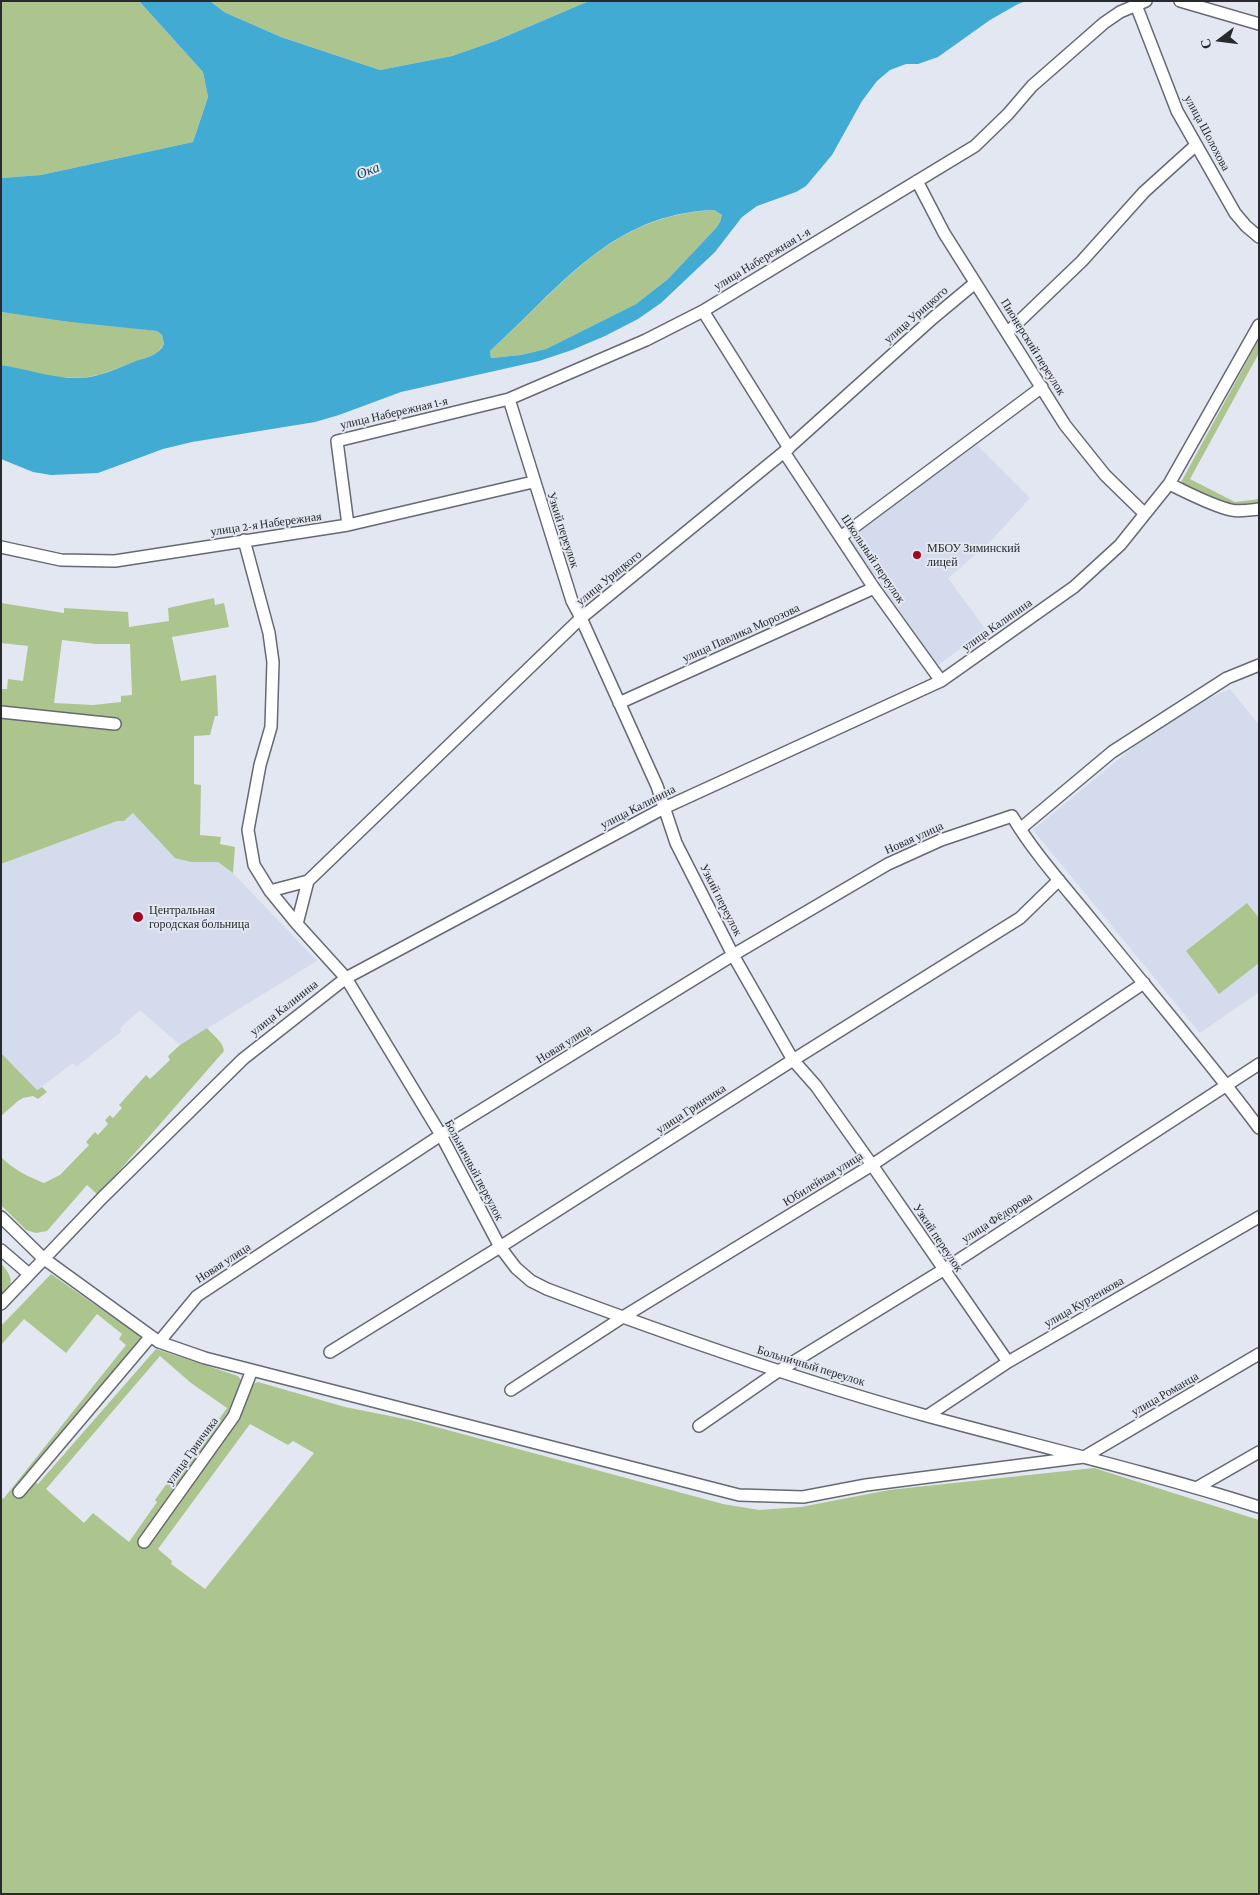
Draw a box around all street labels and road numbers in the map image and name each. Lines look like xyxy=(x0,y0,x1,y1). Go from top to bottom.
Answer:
street label: улица Шолохова xyxy=(1181,93,1233,173)
street label: улица Набережная 1-я xyxy=(711,224,813,294)
street label: улица Урицкого xyxy=(881,283,951,347)
street label: Пионерский переулок xyxy=(997,296,1069,398)
street label: улица Набережная 1-я xyxy=(339,394,449,432)
street label: Узкий переулок xyxy=(544,490,582,570)
street label: улица 2-я Набережная xyxy=(210,509,322,539)
street label: Школьный переулок xyxy=(838,512,908,606)
street label: улица Урицкого xyxy=(573,547,645,609)
street label: улица Калинина xyxy=(959,596,1035,654)
street label: улица Павлика Морозова xyxy=(680,601,802,665)
street label: улица Калинина xyxy=(598,782,678,832)
street label: Новая улица xyxy=(882,819,946,857)
street label: Узкий переулок xyxy=(697,861,745,939)
street label: улица Калинина xyxy=(247,977,321,1039)
street label: Новая улица xyxy=(534,1021,594,1067)
street label: улица Гринчика xyxy=(653,1081,729,1137)
street label: Больничный переулок xyxy=(441,1117,507,1223)
street label: Юбилейная улица xyxy=(780,1149,866,1209)
street label: улица Фёдорова xyxy=(959,1190,1035,1246)
street label: Узкий переулок xyxy=(910,1201,966,1275)
street label: Новая улица xyxy=(193,1240,253,1286)
street label: улица Курзенкова xyxy=(1042,1273,1126,1331)
street label: Больничный переулок xyxy=(755,1343,867,1389)
street label: улица Романца xyxy=(1129,1369,1201,1419)
street label: улица Гринчика xyxy=(163,1414,221,1488)

